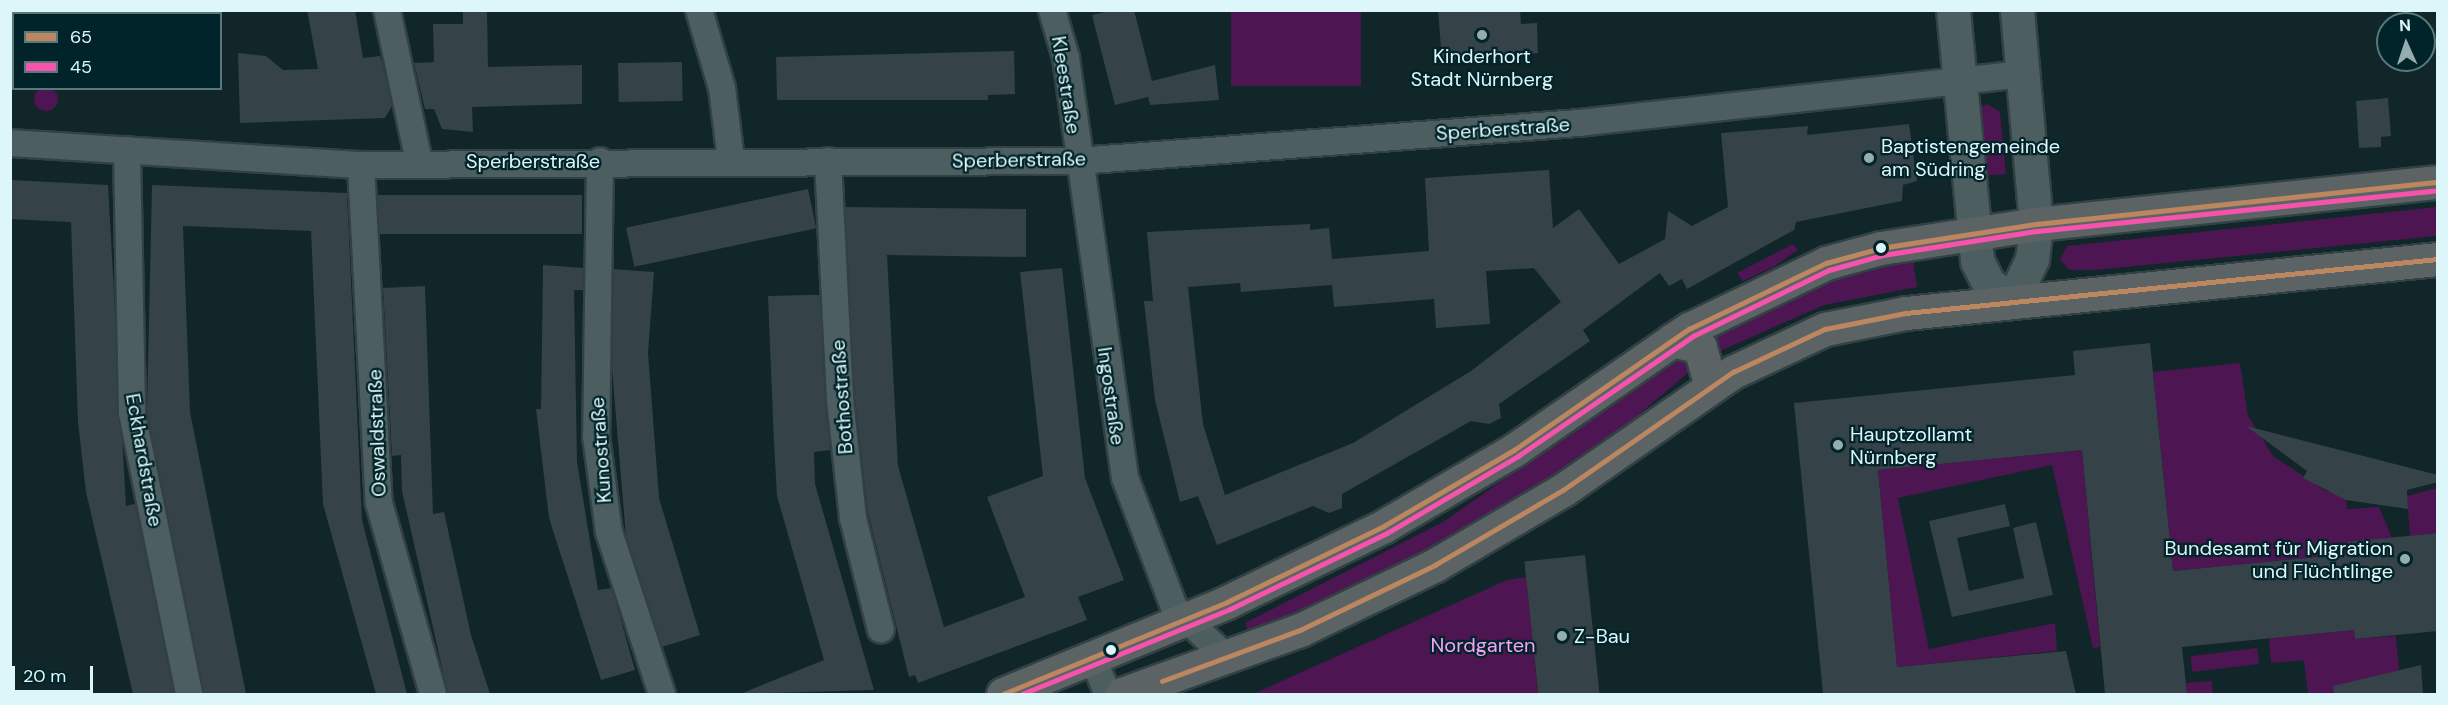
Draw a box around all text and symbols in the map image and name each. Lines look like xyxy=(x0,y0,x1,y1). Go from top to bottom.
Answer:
legend xyxy=(12,12,222,90)
north arrow xyxy=(2376,12,2436,72)
text: N xyxy=(2399,15,2412,36)
text: 65 xyxy=(70,25,92,49)
marker: Kinderhort Stadt Nürnberg xyxy=(1475,28,1489,42)
street label: Kleestraße xyxy=(1046,34,1086,136)
place label: Kinderhort Stadt Nürnberg xyxy=(1411,44,1553,91)
text: 45 xyxy=(70,55,92,79)
street label: Sperberstraße xyxy=(1435,112,1571,146)
place label: Baptistengemeinde am Südring xyxy=(1881,134,2060,181)
street label: Sperberstraße xyxy=(952,147,1086,173)
street label: Sperberstraße xyxy=(466,149,600,173)
marker: Baptistengemeinde am Südring xyxy=(1862,151,1876,165)
unlabelled marker xyxy=(1875,242,1887,254)
street label: Bothostraße xyxy=(826,339,858,455)
street label: Ingostraße xyxy=(1092,345,1130,447)
street label: Oswaldstraße xyxy=(363,369,391,497)
street label: Eckhardstraße xyxy=(120,392,168,528)
street label: Kunostraße xyxy=(585,396,617,504)
place label: Hauptzollamt Nürnberg xyxy=(1850,422,1972,469)
marker: Hauptzollamt Nürnberg xyxy=(1831,438,1845,452)
place label: Bundesamt für Migration und Flüchtlinge xyxy=(2164,536,2393,583)
marker: Bundesamt für Migration und Flüchtlinge xyxy=(2398,552,2412,566)
place label: Z-Bau xyxy=(1574,624,1630,648)
marker: Z-Bau xyxy=(1555,629,1569,643)
park label: Nordgarten xyxy=(1430,633,1536,657)
unlabelled marker xyxy=(1105,644,1117,656)
scale bar xyxy=(15,654,96,692)
text: 20 m xyxy=(23,664,66,688)

